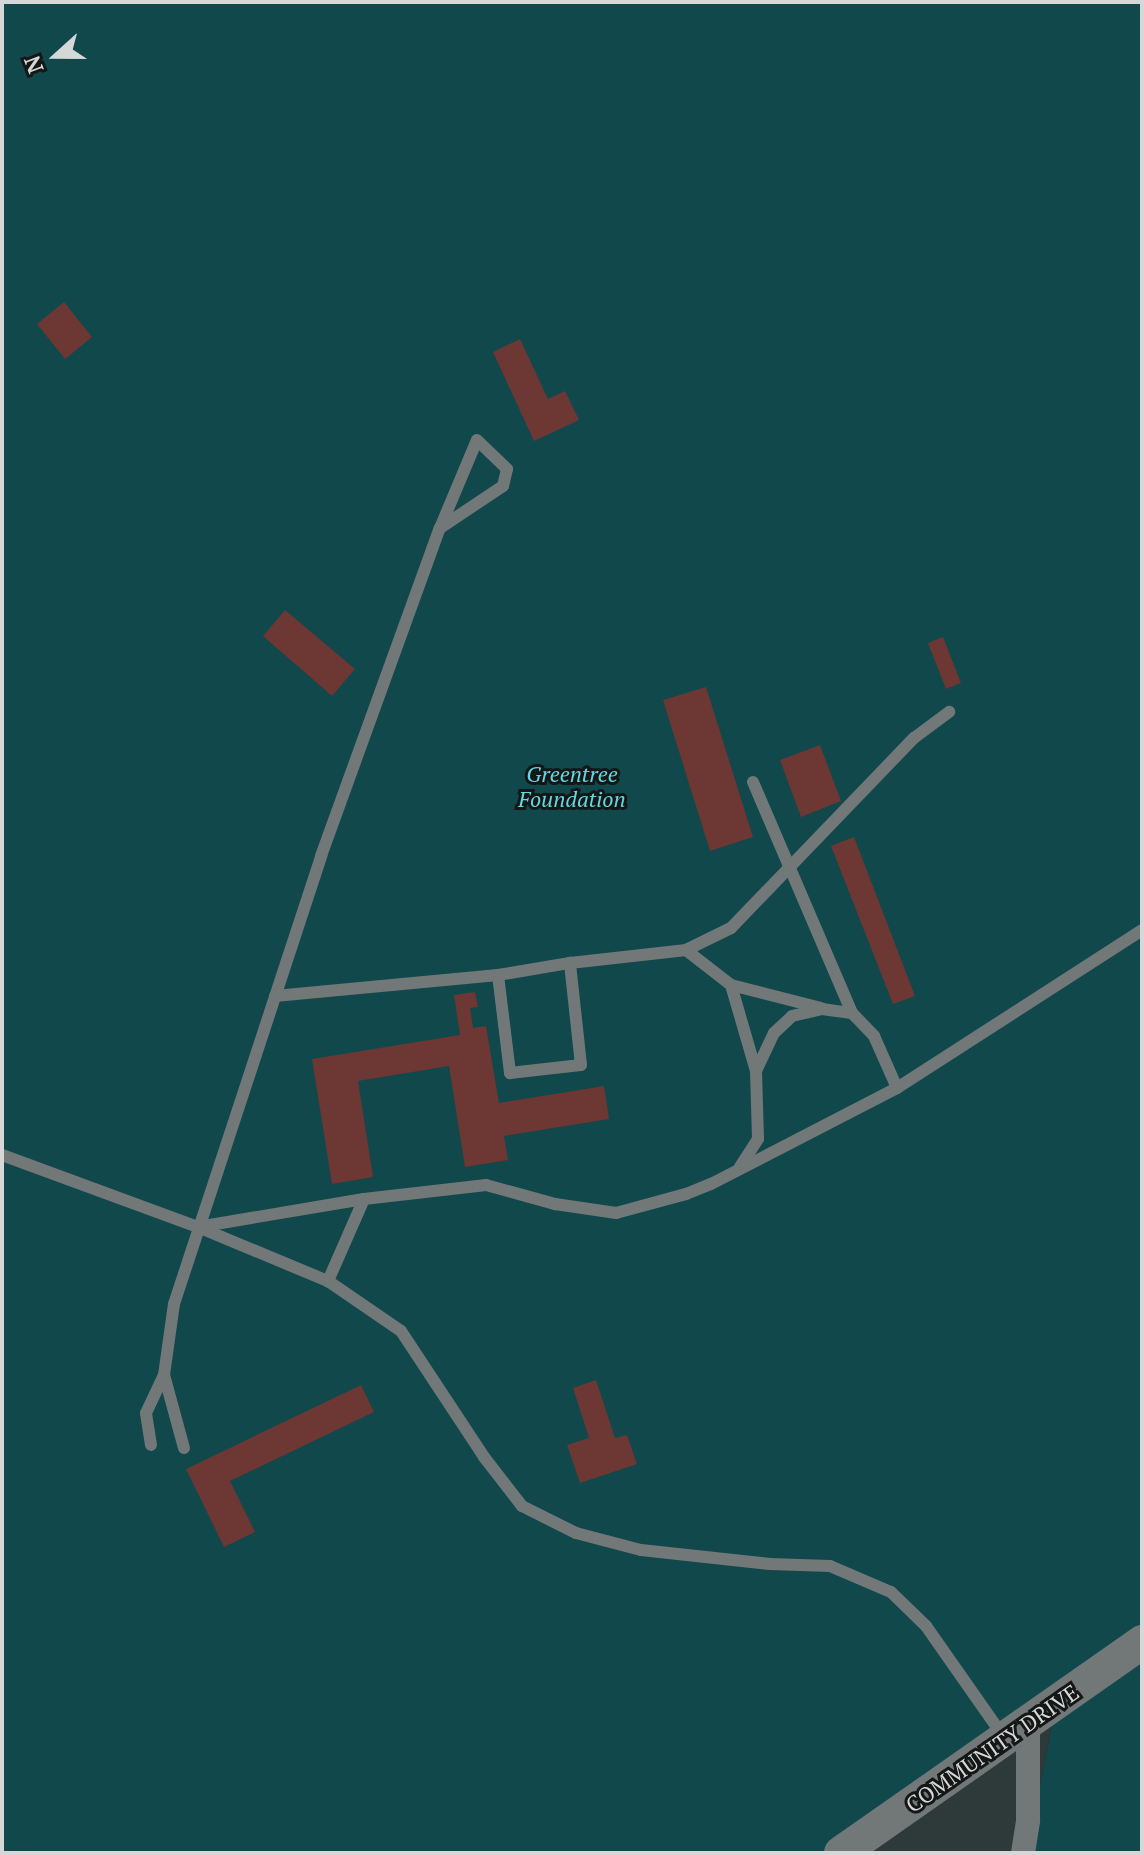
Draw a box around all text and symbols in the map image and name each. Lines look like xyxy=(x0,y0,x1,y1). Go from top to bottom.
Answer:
north arrow xyxy=(16,16,96,96)
text: N xyxy=(17,52,50,78)
park label: Greentree Foundation xyxy=(518,760,626,812)
street label: COMMUNITY DRIVE xyxy=(900,1678,1084,1818)

